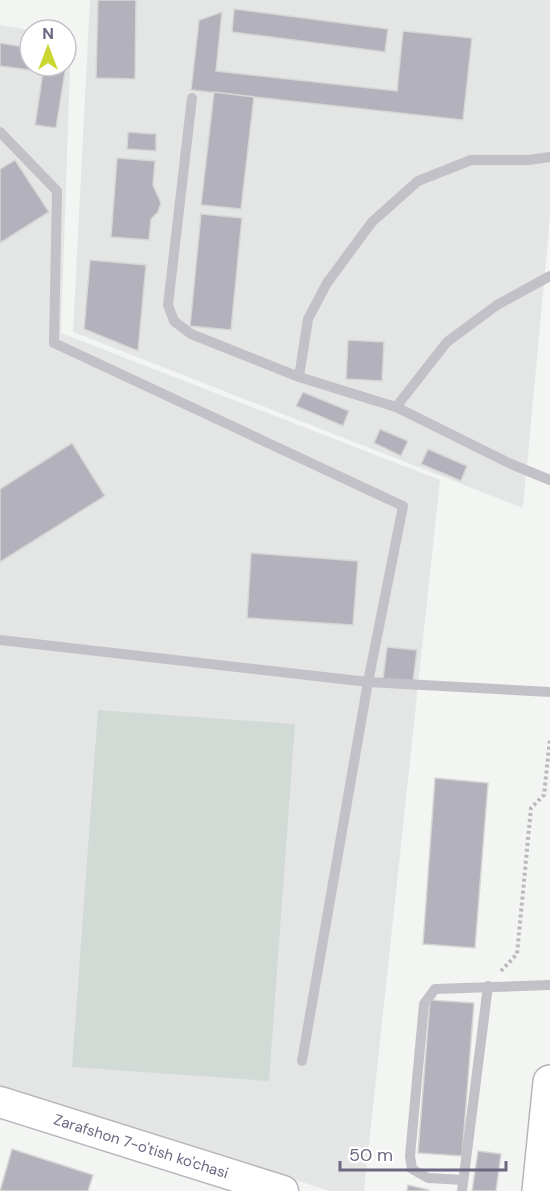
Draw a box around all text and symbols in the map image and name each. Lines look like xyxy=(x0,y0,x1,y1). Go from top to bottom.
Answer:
north arrow xyxy=(18,18,78,78)
text: N xyxy=(42,23,54,44)
street label: Zarafshon 7-o'tish ko'chasi xyxy=(51,1110,231,1183)
scale bar xyxy=(340,1134,506,1172)
text: 50 m xyxy=(349,1143,393,1167)

